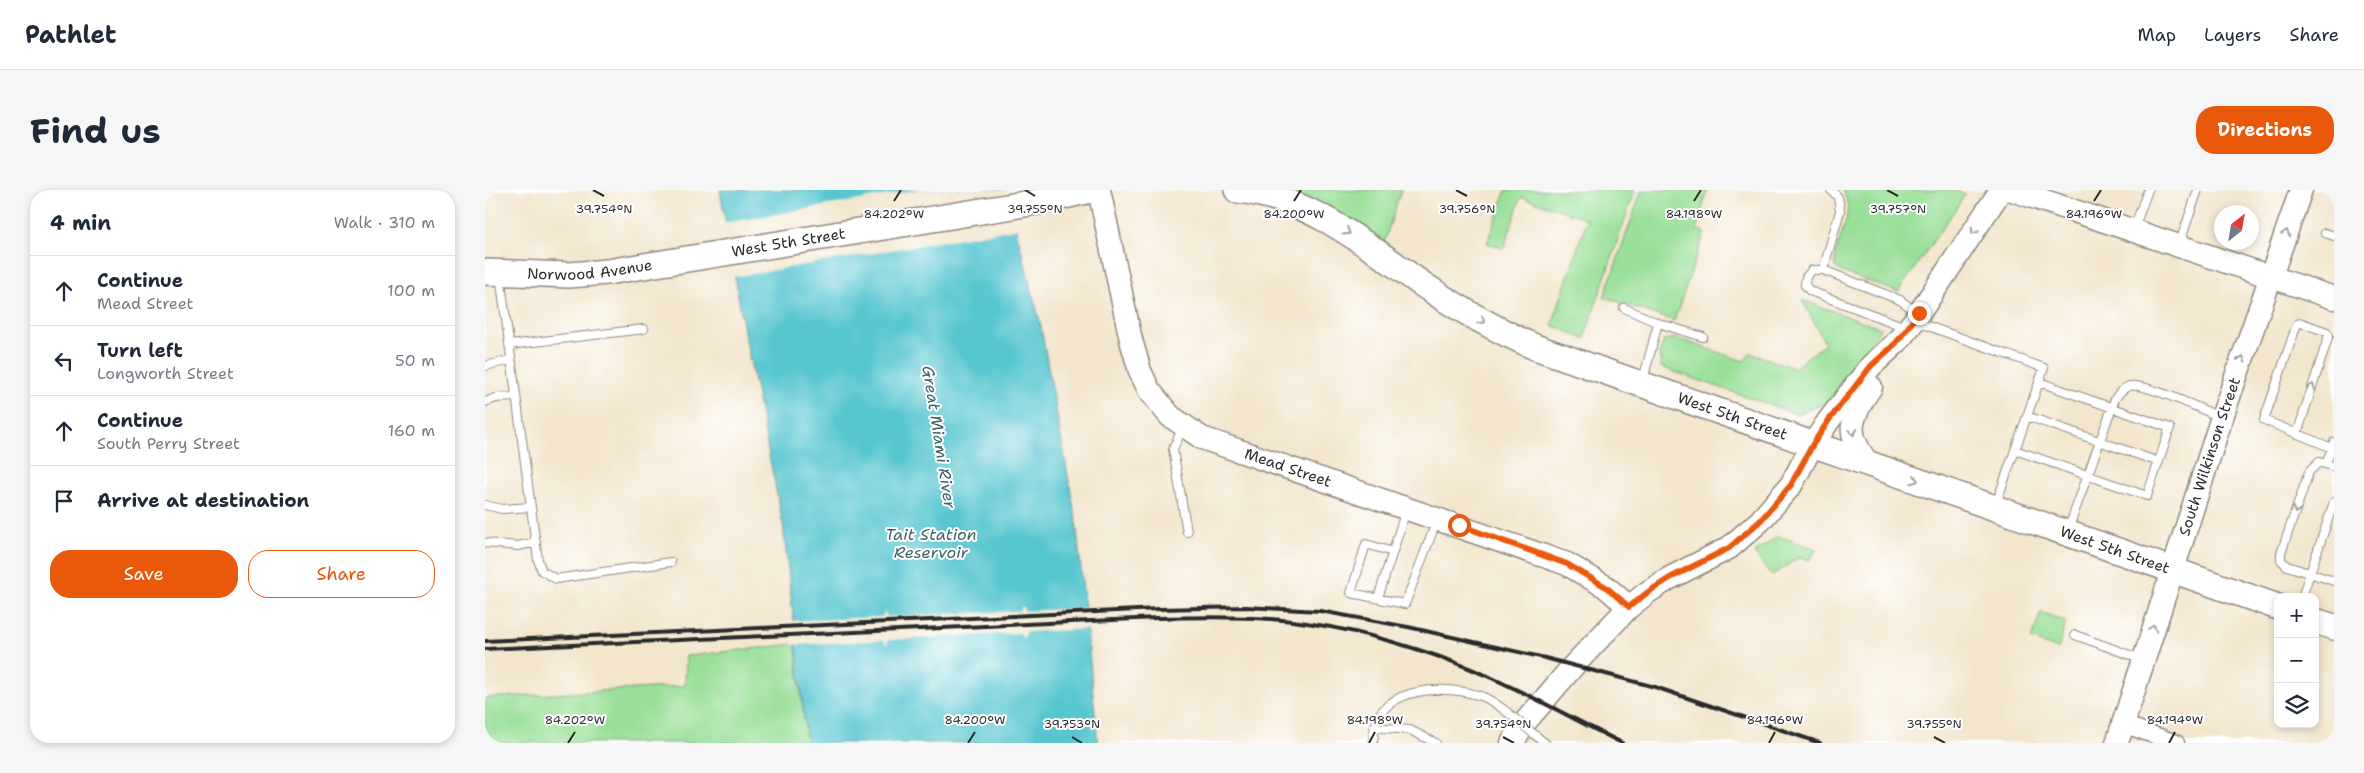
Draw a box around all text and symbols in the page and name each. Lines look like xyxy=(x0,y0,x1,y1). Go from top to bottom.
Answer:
text: Pathlet xyxy=(25,19,116,51)
text: Map xyxy=(2138,23,2176,47)
text: Layers xyxy=(2204,23,2261,47)
text: Share xyxy=(2289,23,2339,47)
button: Directions xyxy=(2196,106,2334,154)
text: Find us xyxy=(30,107,161,154)
text: 39.754°N xyxy=(576,201,632,217)
text: 39.755°N xyxy=(1007,201,1063,217)
text: 39.756°N xyxy=(1439,201,1495,217)
text: 39.757°N xyxy=(1870,201,1926,217)
north arrow xyxy=(2214,205,2259,250)
text: 84.202°W xyxy=(864,206,924,222)
text: 84.200°W xyxy=(1264,206,1324,222)
text: 84.198°W xyxy=(1666,206,1722,222)
text: 84.196°W xyxy=(2066,206,2122,222)
text: 4 min xyxy=(50,209,111,237)
text: Walk · 310 m xyxy=(334,212,435,233)
street label: West 5th Street xyxy=(730,223,847,262)
one-way arrow xyxy=(1341,225,1350,235)
one-way arrow xyxy=(1971,225,1980,234)
one-way arrow xyxy=(2280,230,2290,238)
street label: Norwood Avenue xyxy=(527,255,654,285)
text: Continue xyxy=(97,268,183,293)
icon: ahead xyxy=(50,277,78,305)
text: 100 m xyxy=(387,280,435,301)
text: Mead Street xyxy=(97,293,194,314)
route end xyxy=(1908,302,1931,325)
one-way arrow xyxy=(1477,315,1486,325)
text: Turn left xyxy=(97,338,183,363)
icon: left xyxy=(50,347,78,375)
text: 50 m xyxy=(395,350,435,371)
one-way arrow xyxy=(2237,355,2247,364)
text: Longworth Street xyxy=(97,363,234,384)
water label: Great Miami River xyxy=(917,364,961,510)
street label: South Wilkinson Street xyxy=(2174,375,2245,539)
one-way arrow xyxy=(2306,384,2316,392)
street label: West 5th Street xyxy=(1675,388,1790,445)
text: Continue xyxy=(97,408,183,433)
icon: ahead xyxy=(50,417,78,445)
text: 160 m xyxy=(388,420,435,441)
one-way arrow xyxy=(1847,428,1858,436)
text: South Perry Street xyxy=(97,433,240,454)
street label: Mead Street xyxy=(1242,443,1334,492)
one-way arrow xyxy=(1911,475,1919,485)
icon: arrive xyxy=(50,487,78,515)
text: Arrive at destination xyxy=(97,488,309,513)
one-way arrow xyxy=(2292,506,2302,514)
route start xyxy=(1448,514,1471,537)
street label: West 5th Street xyxy=(2057,521,2173,578)
water label: Tait Station Reservoir xyxy=(885,524,977,563)
button: Save xyxy=(50,550,238,598)
button: Share xyxy=(248,550,435,598)
map controls xyxy=(2274,593,2319,728)
button: + xyxy=(2274,593,2319,638)
one-way arrow xyxy=(2147,624,2157,632)
button: − xyxy=(2274,638,2319,683)
button: layers xyxy=(2274,683,2319,728)
text: 84.202°W xyxy=(545,712,605,728)
text: 84.200°W xyxy=(945,712,1005,728)
text: 84.198°W xyxy=(1347,712,1403,728)
text: 84.196°W xyxy=(1747,712,1803,728)
text: 84.194°W xyxy=(2147,712,2203,728)
text: 39.753°N xyxy=(1044,716,1100,732)
text: 39.754°N xyxy=(1475,716,1531,732)
text: 39.755°N xyxy=(1906,716,1962,732)

